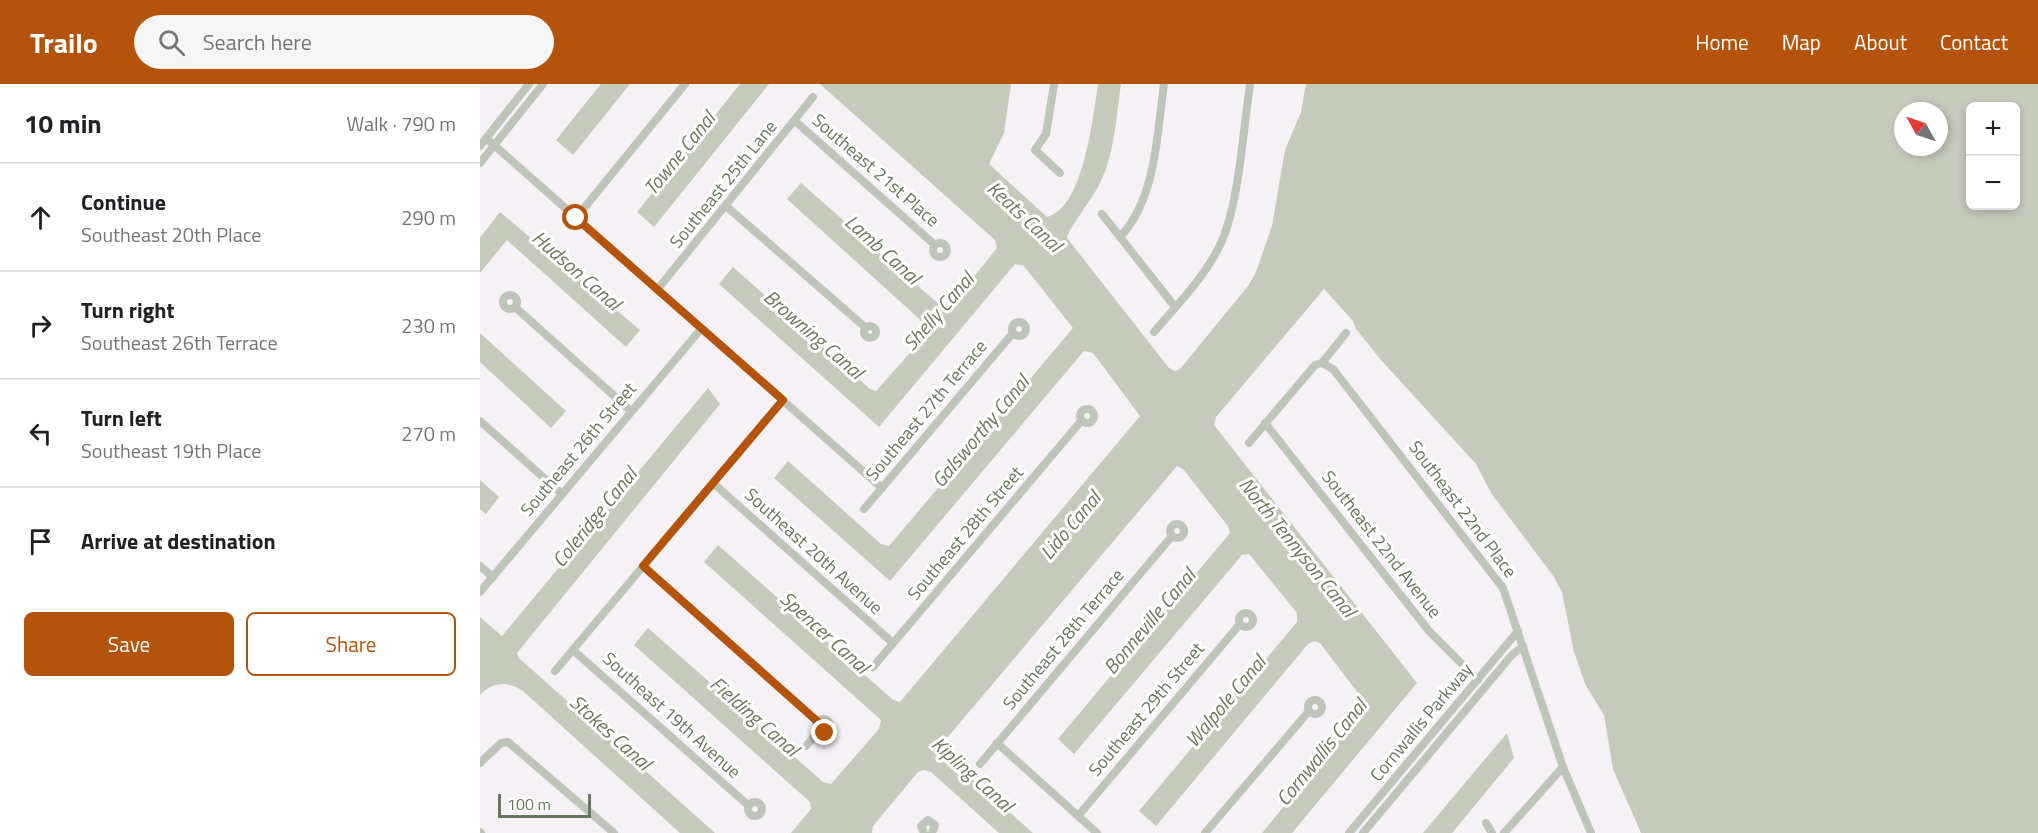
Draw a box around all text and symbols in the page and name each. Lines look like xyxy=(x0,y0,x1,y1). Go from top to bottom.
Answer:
search box xyxy=(134,15,554,69)
text: Trailo xyxy=(30,21,98,64)
text: Search here xyxy=(203,25,312,59)
icon: search xyxy=(155,26,188,59)
text: Home xyxy=(1695,26,1749,58)
text: Map xyxy=(1782,26,1821,58)
text: About xyxy=(1854,26,1907,58)
text: Contact xyxy=(1940,26,2008,58)
water label: Towne Canal xyxy=(636,102,724,202)
north arrow xyxy=(1894,102,1948,156)
map controls xyxy=(1966,102,2020,210)
button: + xyxy=(1966,102,2020,156)
text: 10 min xyxy=(24,104,102,143)
street label: Southeast 21st Place xyxy=(806,107,946,233)
text: Walk · 790 m xyxy=(347,108,456,139)
street label: Southeast 25th Lane xyxy=(663,114,783,254)
button: − xyxy=(1966,156,2020,210)
water label: Keats Canal xyxy=(981,173,1071,261)
text: Continue xyxy=(81,185,166,219)
icon: ahead xyxy=(24,201,57,234)
text: 290 m xyxy=(401,202,456,233)
route start xyxy=(562,204,588,230)
water label: Lamb Canal xyxy=(838,207,930,293)
text: Southeast 20th Place xyxy=(81,219,261,250)
water label: Hudson Canal xyxy=(526,222,630,319)
water label: Shelly Canal xyxy=(895,263,983,357)
water label: Browning Canal xyxy=(757,282,873,388)
text: Turn right xyxy=(81,293,175,327)
icon: right xyxy=(24,309,57,342)
text: 230 m xyxy=(401,310,456,341)
text: Southeast 26th Terrace xyxy=(81,327,278,358)
street label: Southeast 27th Terrace xyxy=(859,334,993,486)
water label: Galsworthy Canal xyxy=(924,366,1038,494)
street label: Southeast 26th Street xyxy=(514,375,643,522)
text: Turn left xyxy=(81,401,162,435)
icon: left xyxy=(24,417,57,450)
text: 270 m xyxy=(401,418,456,449)
text: Southeast 19th Place xyxy=(81,435,261,466)
street label: Southeast 22nd Place xyxy=(1402,435,1524,583)
water label: Coleridge Canal xyxy=(544,458,646,574)
street label: Southeast 28th Street xyxy=(901,459,1030,606)
street label: Southeast 22nd Avenue xyxy=(1316,464,1448,624)
water label: North Tennyson Canal xyxy=(1232,470,1366,626)
street label: Southeast 20th Avenue xyxy=(739,481,889,621)
water label: Lido Canal xyxy=(1032,482,1110,566)
text: Arrive at destination xyxy=(81,524,276,558)
icon: arrive xyxy=(24,525,57,558)
water label: Bonneville Canal xyxy=(1095,559,1204,681)
street label: Southeast 28th Terrace xyxy=(996,563,1130,715)
water label: Spencer Canal xyxy=(773,583,879,683)
button: Save xyxy=(24,612,234,676)
button: Share xyxy=(246,612,456,676)
street label: Southeast 29th Street xyxy=(1082,635,1211,782)
street label: Southeast 19th Avenue xyxy=(597,645,747,785)
water label: Walpole Canal xyxy=(1177,646,1275,754)
street label: Cornwallis Parkway xyxy=(1363,656,1479,787)
water label: Fielding Canal xyxy=(704,668,808,765)
water label: Stokes Canal xyxy=(563,687,661,779)
water label: Cornwallis Canal xyxy=(1268,690,1376,812)
route end xyxy=(811,719,837,745)
water label: Kipling Canal xyxy=(925,729,1023,821)
scale bar xyxy=(498,791,591,818)
text: 100 m xyxy=(507,792,551,816)

